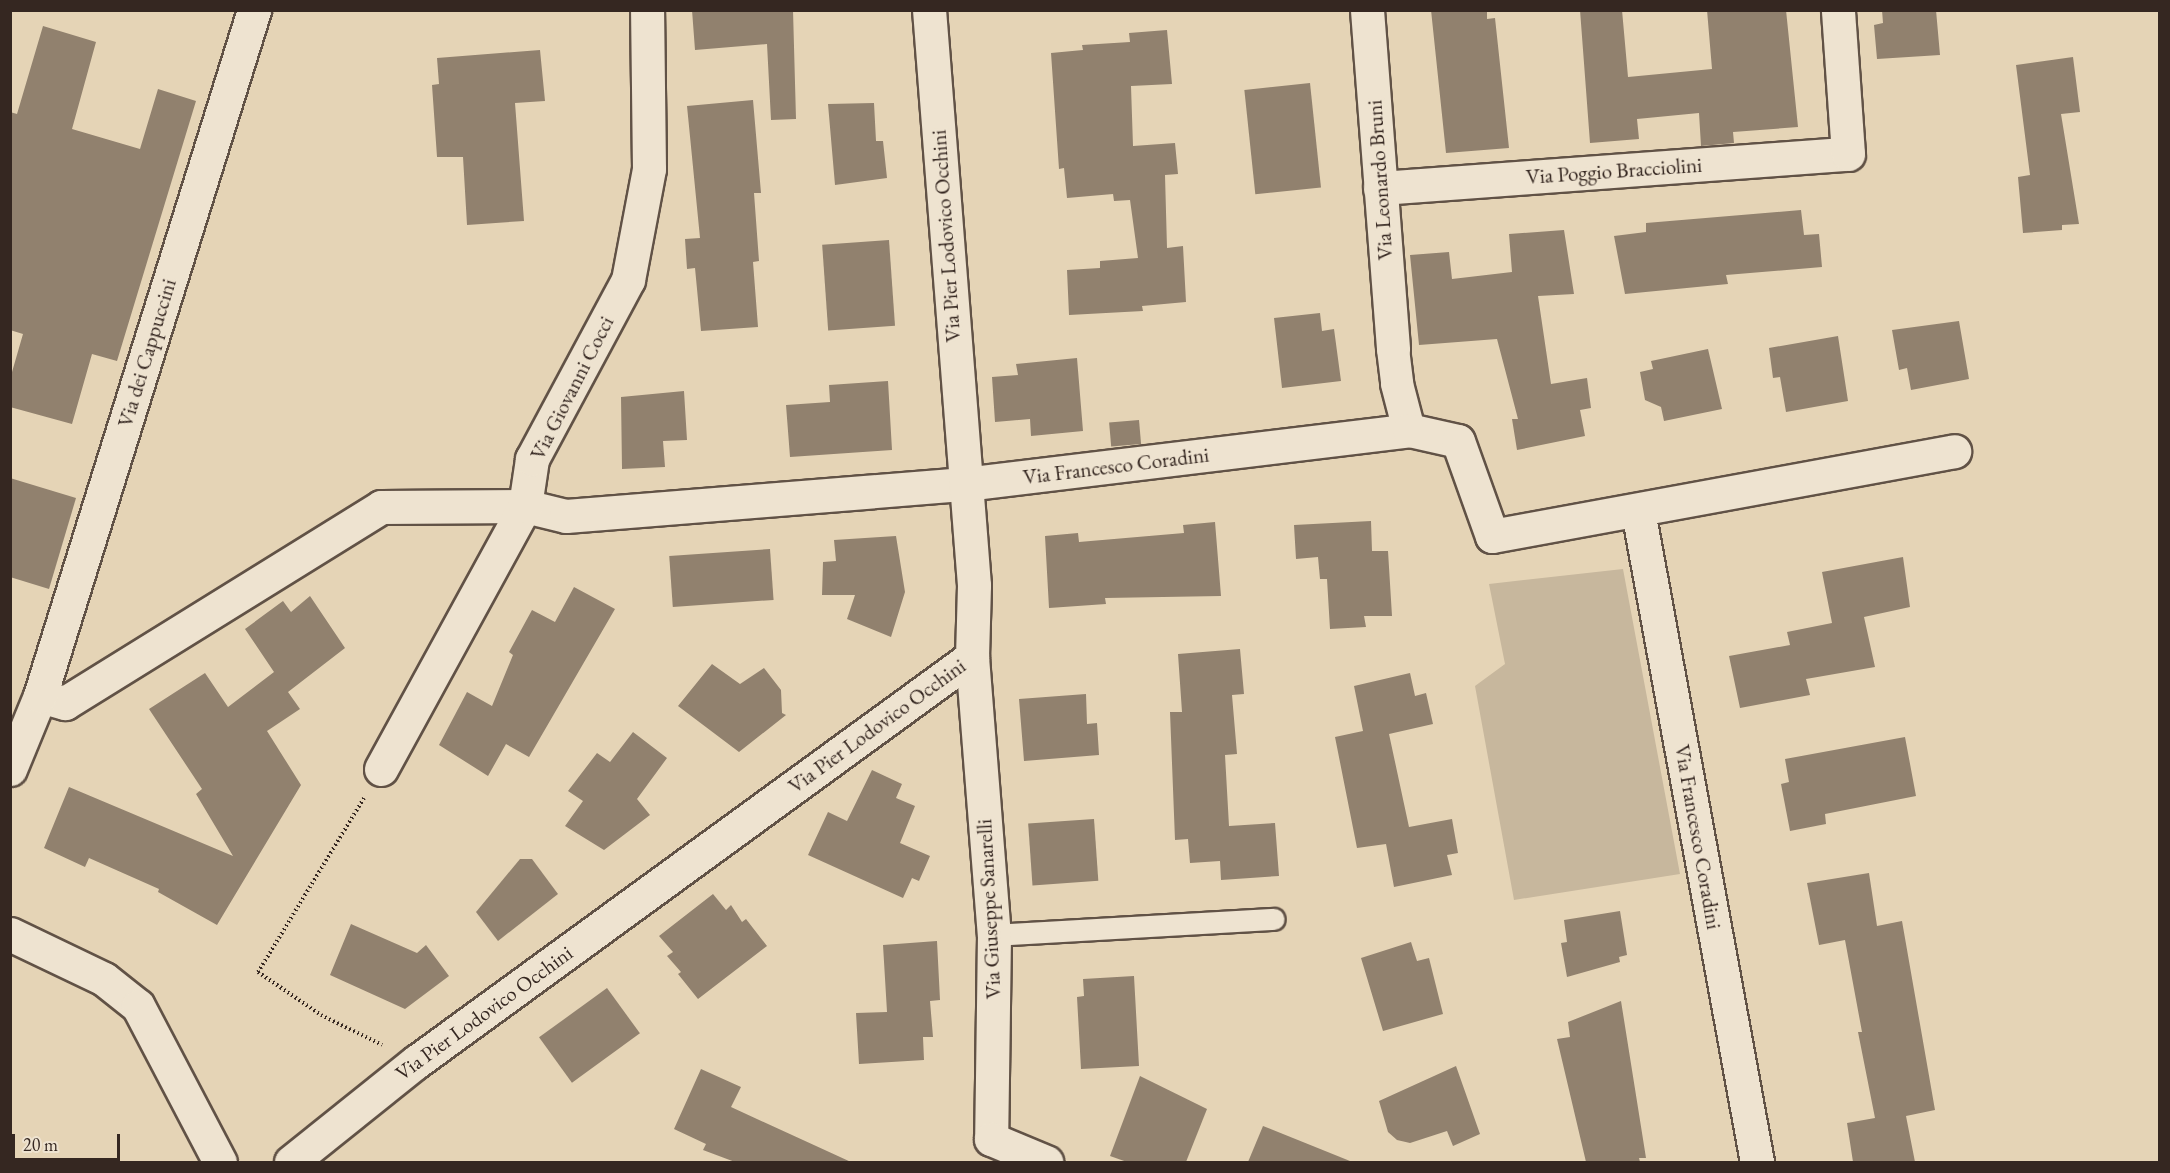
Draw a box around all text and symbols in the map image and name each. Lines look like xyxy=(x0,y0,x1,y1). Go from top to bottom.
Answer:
street label: Via Leonardo Bruni xyxy=(1362,99,1398,261)
street label: Via Pier Lodovico Occhini xyxy=(926,129,966,343)
street label: Via Poggio Bracciolini xyxy=(1525,152,1703,190)
street label: Via dei Cappuccini xyxy=(112,276,182,430)
street label: Via Giovanni Cocci xyxy=(525,312,619,464)
street label: Via Francesco Coradini xyxy=(1022,442,1210,490)
street label: Via Pier Lodovico Occhini xyxy=(783,653,971,799)
street label: Via Francesco Coradini xyxy=(1669,743,1727,931)
street label: Via Giuseppe Sanarelli xyxy=(972,818,1006,1000)
street label: Via Pier Lodovico Occhini xyxy=(390,940,578,1086)
scale bar xyxy=(15,1122,123,1160)
text: 20 m xyxy=(23,1133,58,1156)

